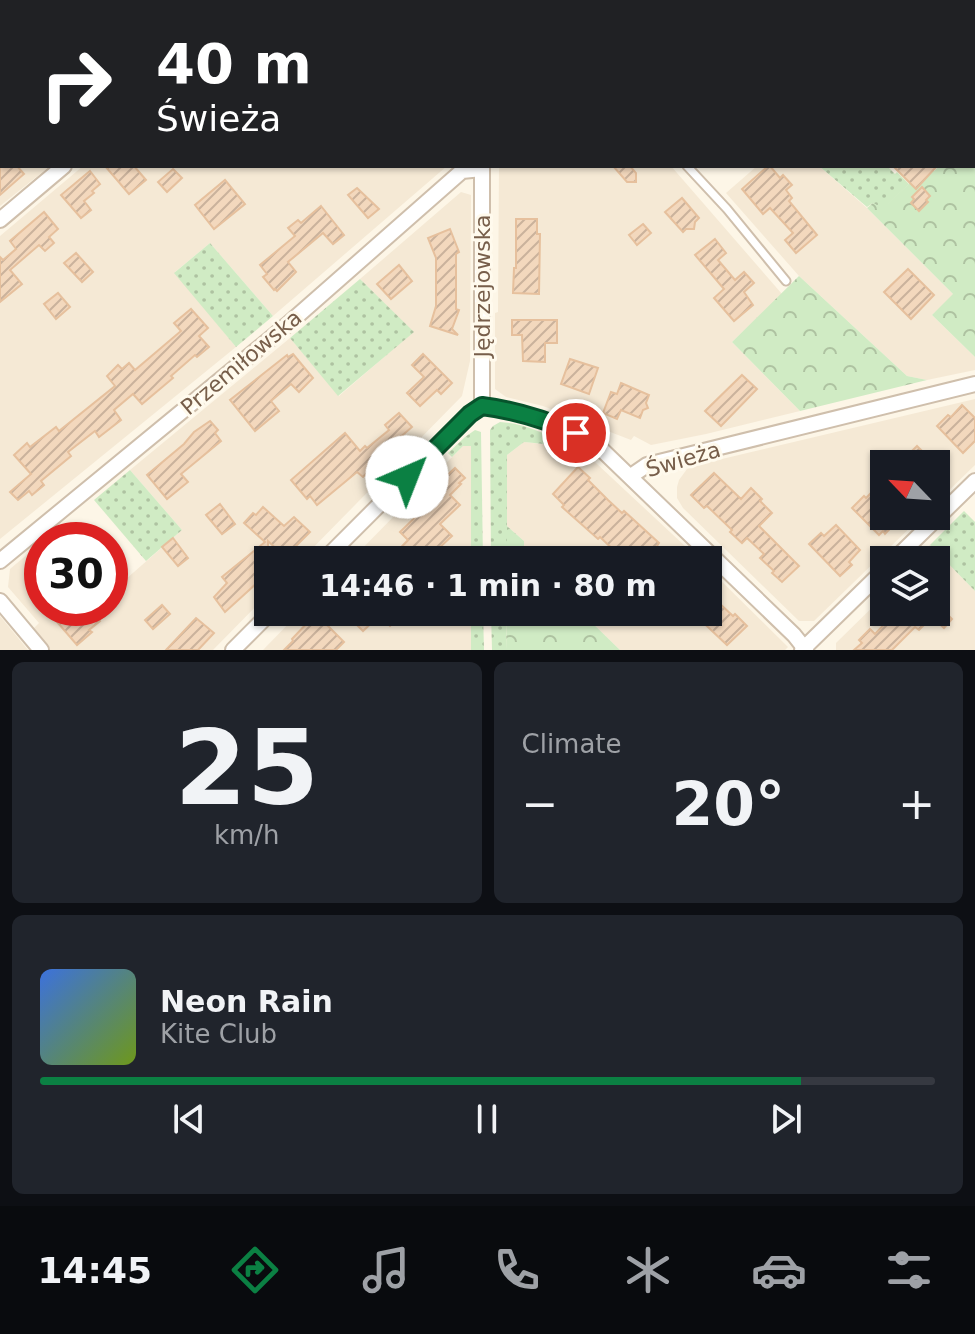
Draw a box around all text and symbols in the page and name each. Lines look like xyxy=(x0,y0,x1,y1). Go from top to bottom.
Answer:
text: 40 m xyxy=(156,31,312,96)
icon: right xyxy=(24,32,128,136)
text: Świeża xyxy=(156,98,281,139)
street label: Jędrzejowska xyxy=(470,215,495,359)
street label: Przemiłowska xyxy=(176,305,307,420)
pin xyxy=(542,399,610,467)
icon: arrive xyxy=(554,411,598,455)
position arrow xyxy=(365,435,449,519)
street label: Świeża xyxy=(643,437,723,482)
north arrow xyxy=(870,450,950,530)
map controls xyxy=(870,450,950,626)
speed limit sign: 30 xyxy=(24,522,128,626)
button: layers xyxy=(870,546,950,626)
text: 14:46 · 1 min · 80 m xyxy=(319,568,657,603)
text: 25 xyxy=(174,707,319,829)
text: Climate xyxy=(522,729,622,759)
text: 20° xyxy=(672,769,785,839)
text: − xyxy=(522,778,558,829)
text: + xyxy=(898,778,935,829)
text: km/h xyxy=(214,820,280,850)
text: Neon Rain xyxy=(160,984,333,1019)
text: Kite Club xyxy=(160,1019,277,1049)
icon: previous xyxy=(167,1097,211,1141)
icon: pause xyxy=(465,1097,509,1141)
icon: next xyxy=(764,1097,808,1141)
icon: directions xyxy=(227,1242,283,1298)
icon: music xyxy=(358,1242,414,1298)
icon: phone xyxy=(489,1242,545,1298)
icon: climate xyxy=(620,1242,676,1298)
icon: car xyxy=(751,1242,807,1298)
icon: filters xyxy=(881,1242,937,1298)
text: 14:45 xyxy=(37,1250,152,1291)

